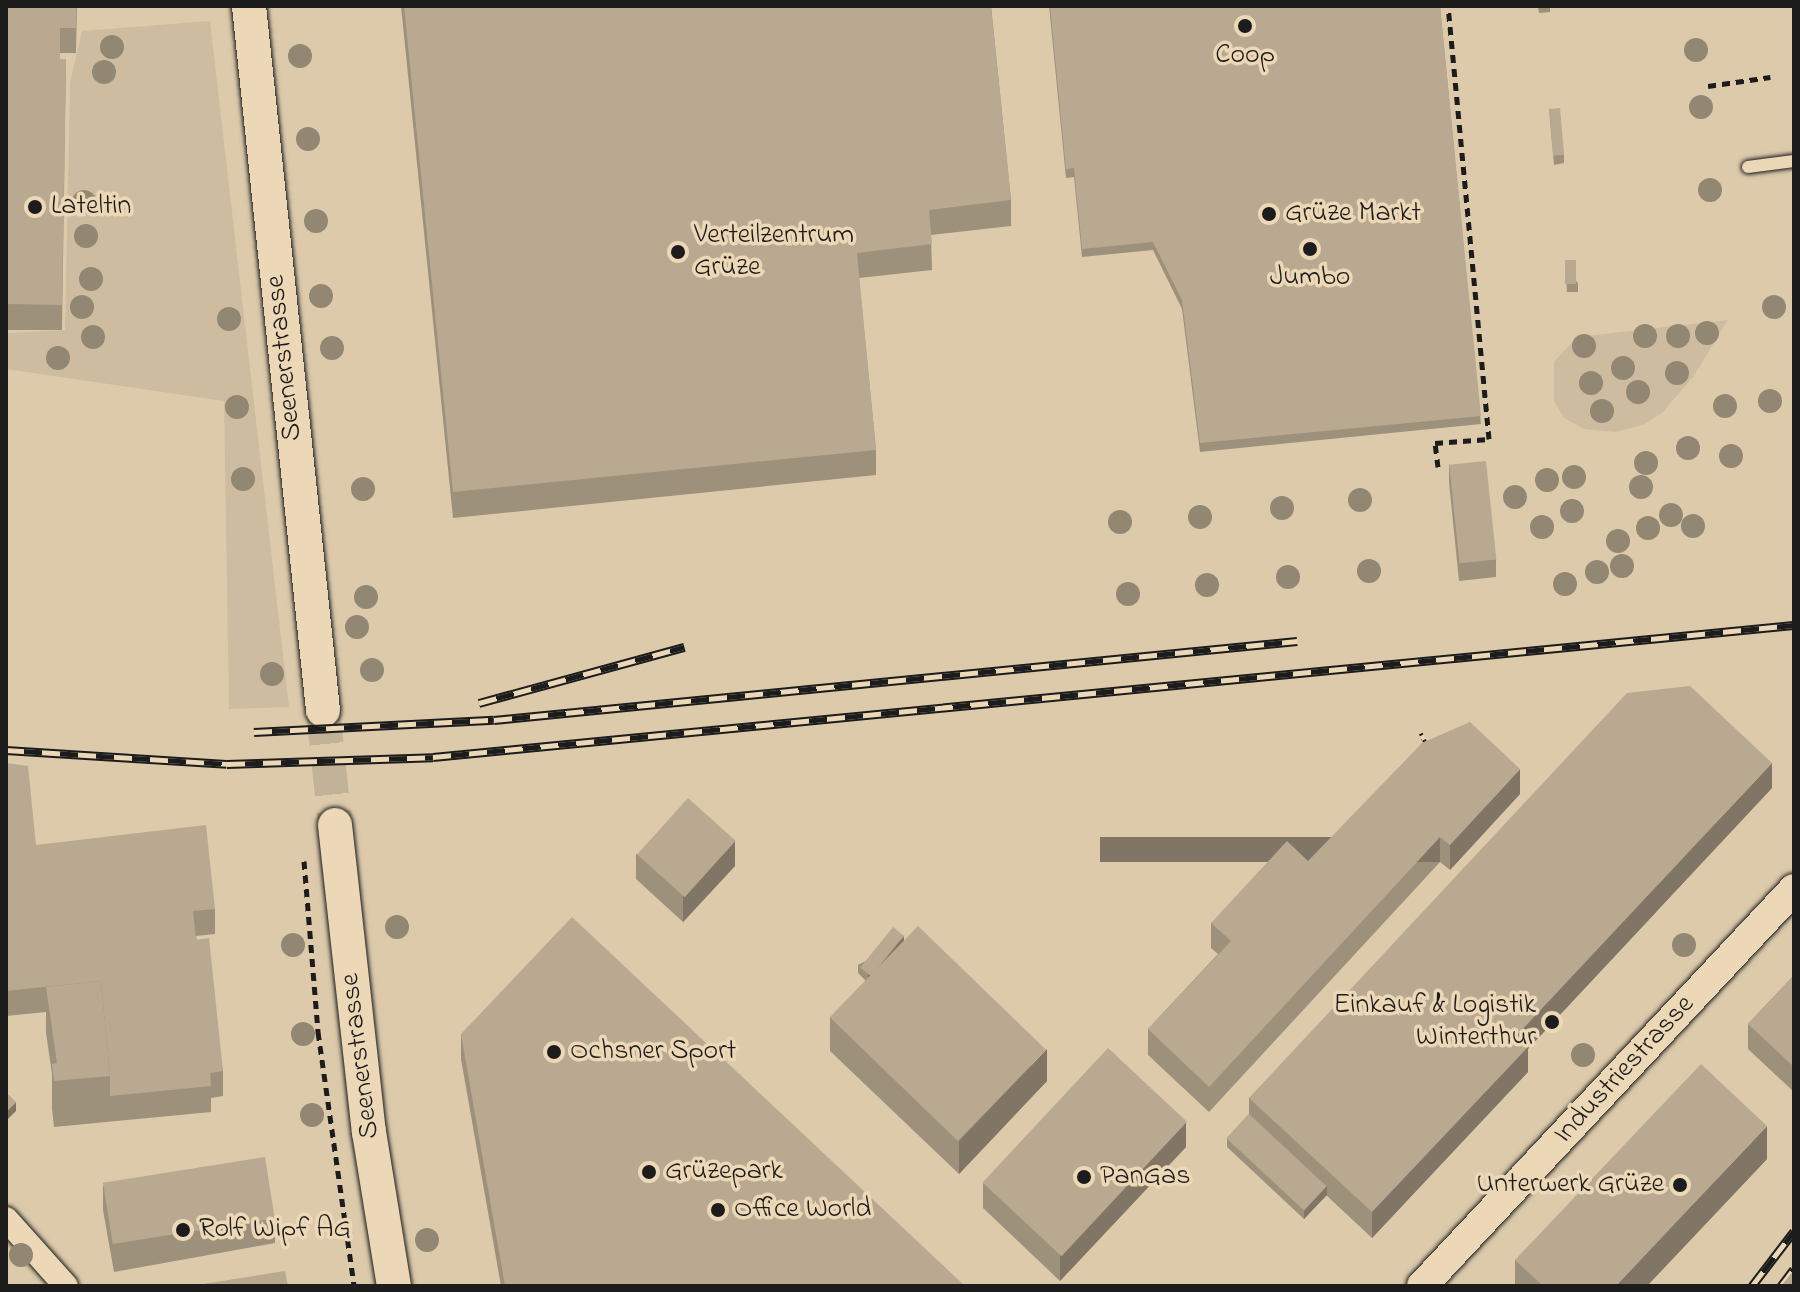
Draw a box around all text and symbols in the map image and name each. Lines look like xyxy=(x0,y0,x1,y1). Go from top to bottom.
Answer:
marker: Coop xyxy=(1236,17,1254,35)
place label: Coop xyxy=(1215,39,1275,73)
place label: Lateltin xyxy=(51,190,131,224)
place label: Grüze Markt xyxy=(1285,197,1421,231)
marker: Lateltin xyxy=(26,198,44,216)
marker: Grüze Markt xyxy=(1260,205,1278,223)
place label: Verteilzentrum Grüze xyxy=(694,219,854,285)
marker: Jumbo xyxy=(1301,240,1319,258)
marker: Verteilzentrum Grüze xyxy=(669,243,687,261)
place label: Jumbo xyxy=(1270,261,1350,295)
street label: Seenerstrasse xyxy=(260,273,310,443)
street label: Seenerstrasse xyxy=(334,971,388,1141)
place label: Einkauf & Logistik Winterthur xyxy=(1334,989,1536,1055)
street label: Industriestrasse xyxy=(1548,989,1702,1151)
marker: Einkauf & Logistik Winterthur xyxy=(1543,1013,1561,1031)
place label: Ochsner Sport xyxy=(570,1035,736,1069)
marker: Ochsner Sport xyxy=(545,1043,563,1061)
place label: Grüzepark xyxy=(665,1155,783,1189)
place label: PanGas xyxy=(1100,1160,1190,1194)
marker: Grüzepark xyxy=(640,1163,658,1181)
marker: PanGas xyxy=(1075,1168,1093,1186)
place label: Unterwerk Grüze xyxy=(1477,1168,1664,1202)
marker: Unterwerk Grüze xyxy=(1671,1176,1689,1194)
place label: Office World xyxy=(734,1193,871,1227)
marker: Office World xyxy=(709,1201,727,1219)
place label: Rolf Wipf AG xyxy=(199,1213,351,1247)
marker: Rolf Wipf AG xyxy=(174,1221,192,1239)

